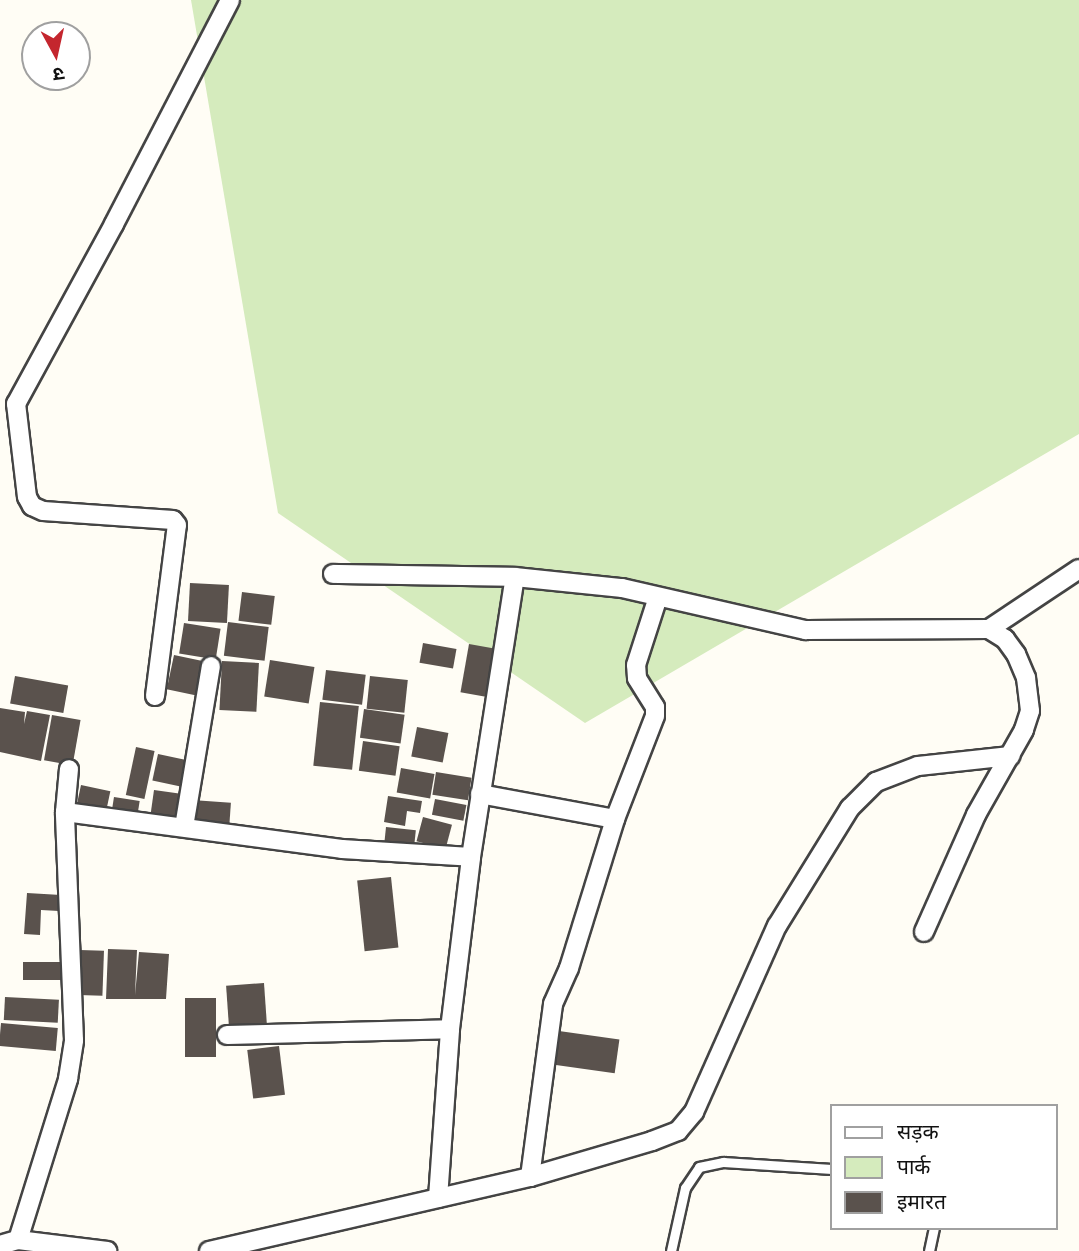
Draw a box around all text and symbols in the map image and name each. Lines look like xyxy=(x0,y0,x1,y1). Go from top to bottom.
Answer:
north arrow xyxy=(21,21,91,91)
text: उ xyxy=(51,62,66,87)
legend xyxy=(830,1104,1058,1230)
text: सड़क xyxy=(897,1118,939,1145)
text: पार्क xyxy=(897,1153,931,1180)
text: इमारत xyxy=(897,1188,946,1215)

